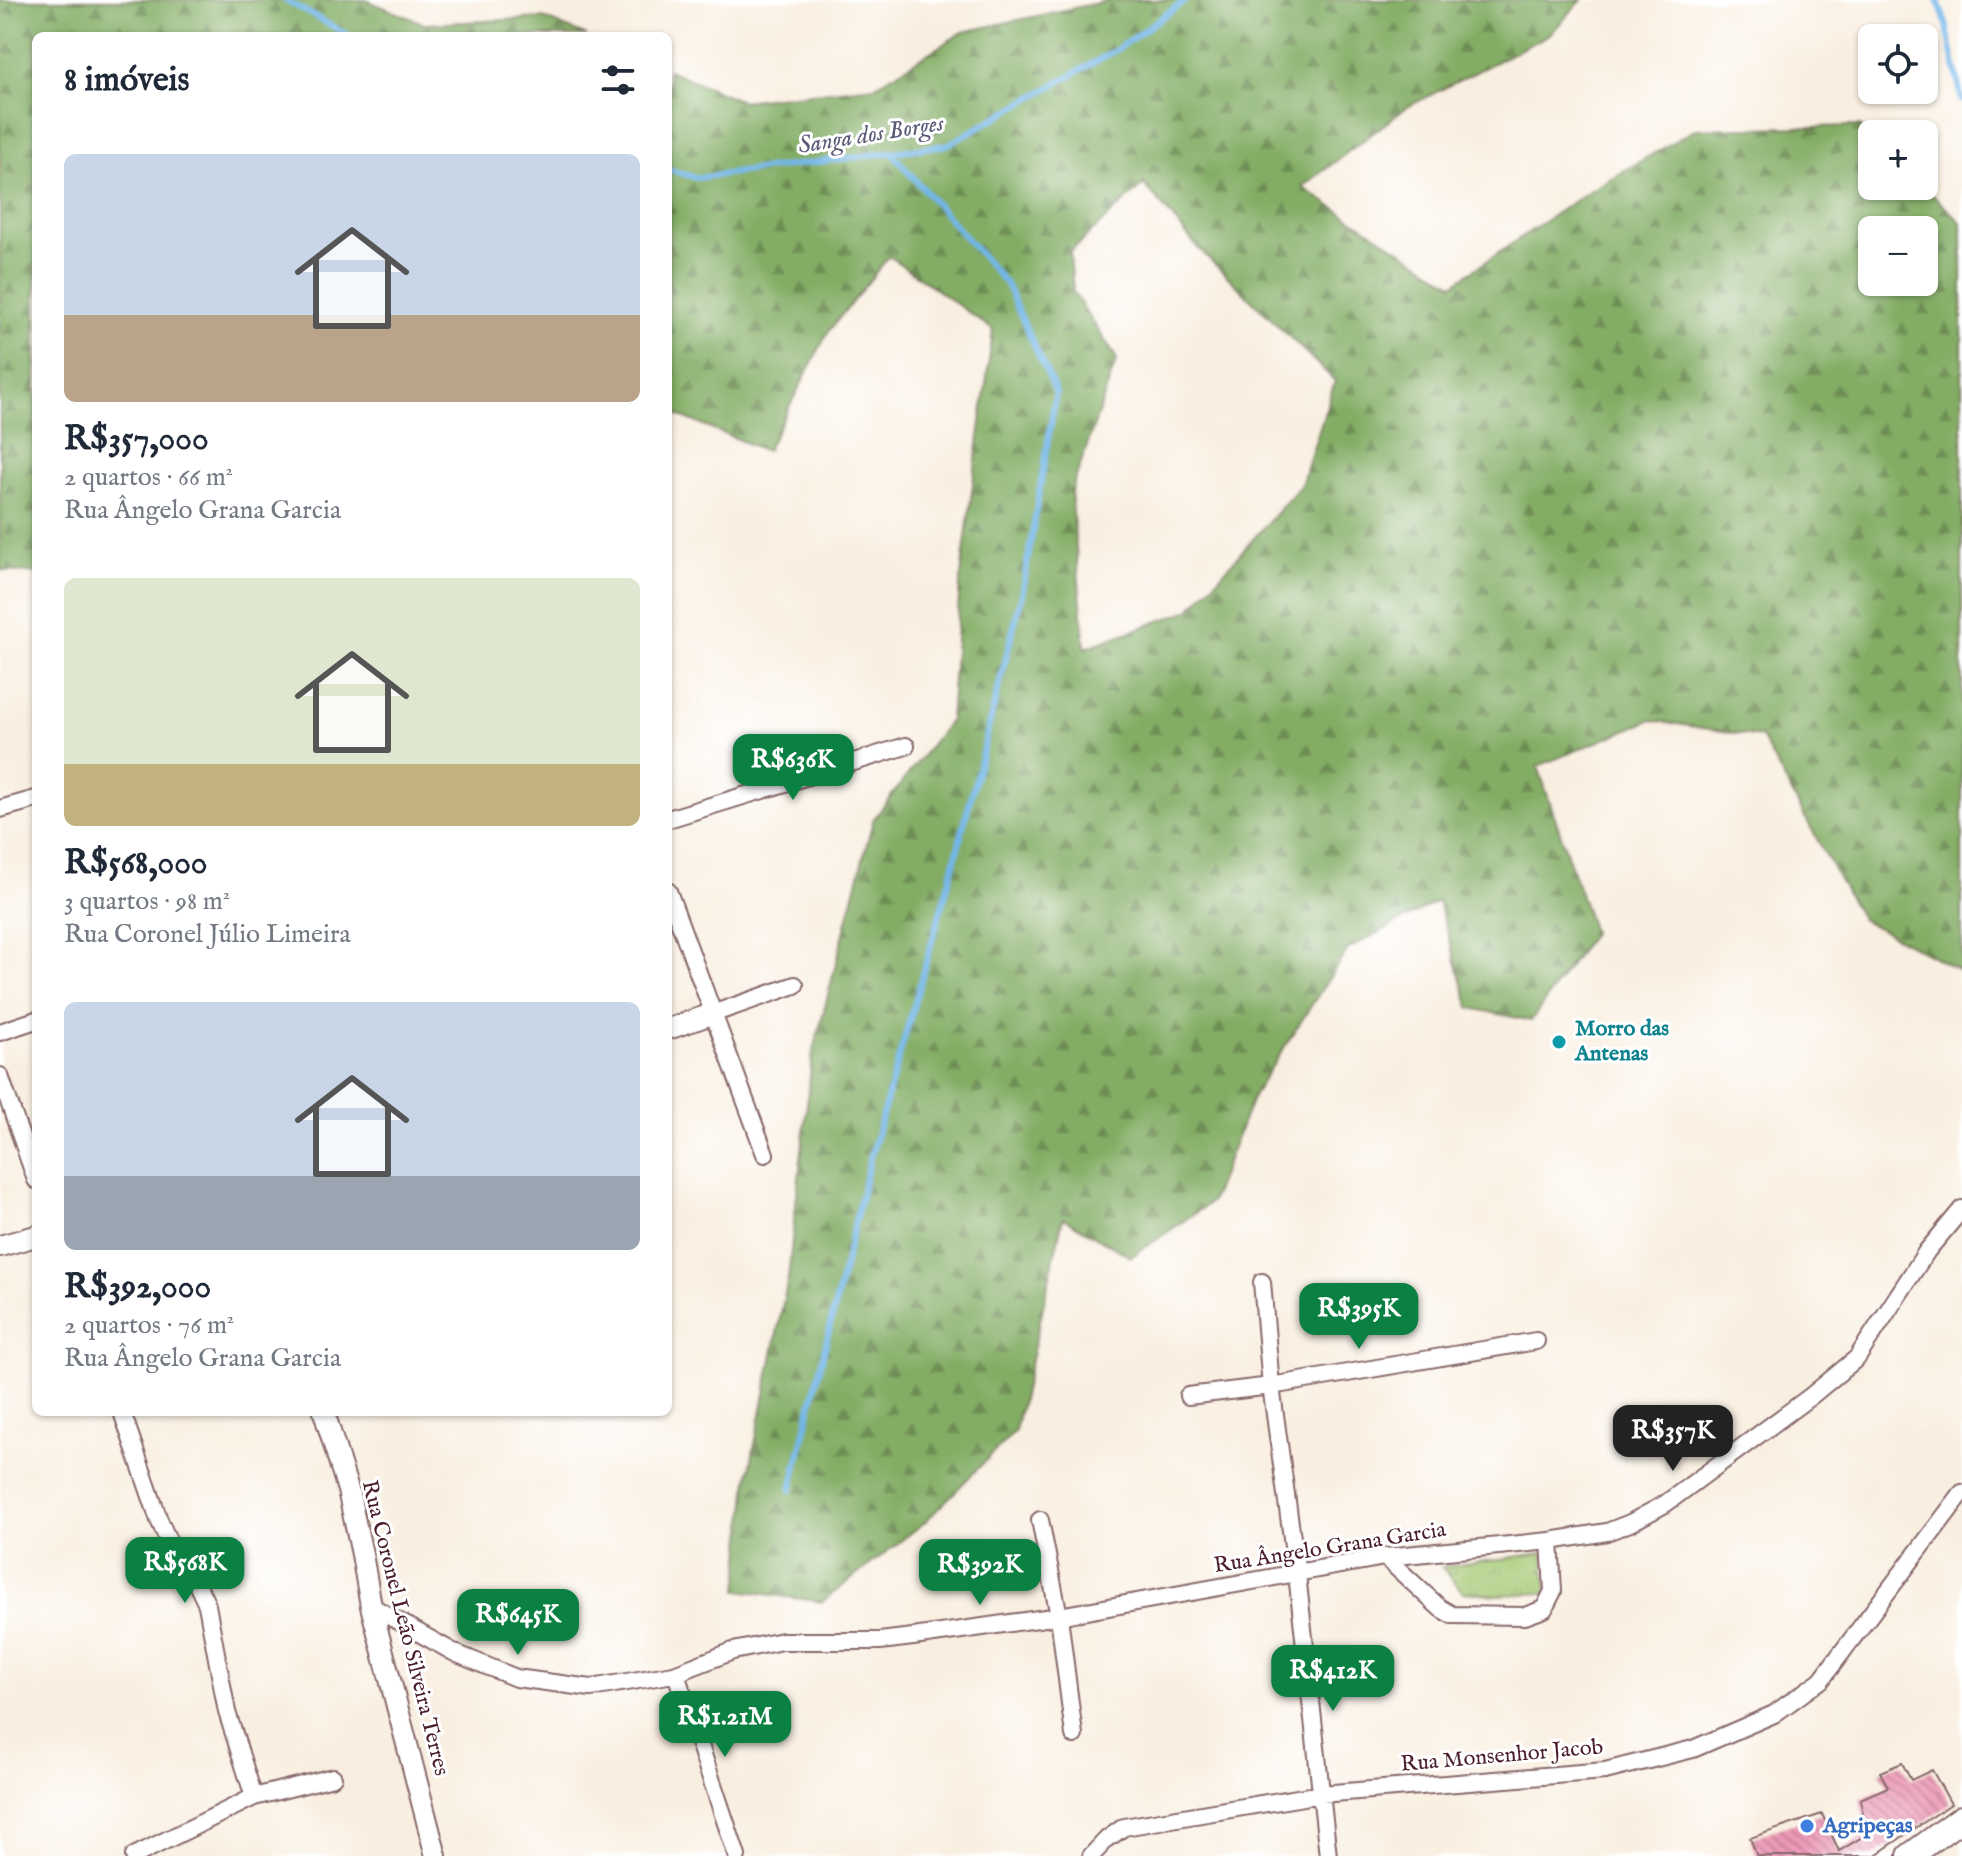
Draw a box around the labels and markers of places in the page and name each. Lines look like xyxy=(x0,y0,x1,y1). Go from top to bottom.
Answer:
pin: R$636K xyxy=(728,734,858,802)
place label: Morro das Antenas xyxy=(1574,1015,1669,1068)
marker: Morro das Antenas xyxy=(1550,1033,1568,1051)
pin: R$395K xyxy=(1294,1283,1424,1351)
pin: R$357K xyxy=(1608,1405,1738,1473)
pin: R$568K xyxy=(120,1537,250,1605)
pin: R$392K xyxy=(915,1539,1045,1607)
pin: R$645K xyxy=(453,1589,583,1657)
pin: R$412K xyxy=(1268,1645,1398,1713)
pin: R$1.21M xyxy=(651,1691,799,1759)
place label: Agripeças xyxy=(1822,1812,1913,1840)
marker: Agripeças xyxy=(1798,1817,1816,1835)

